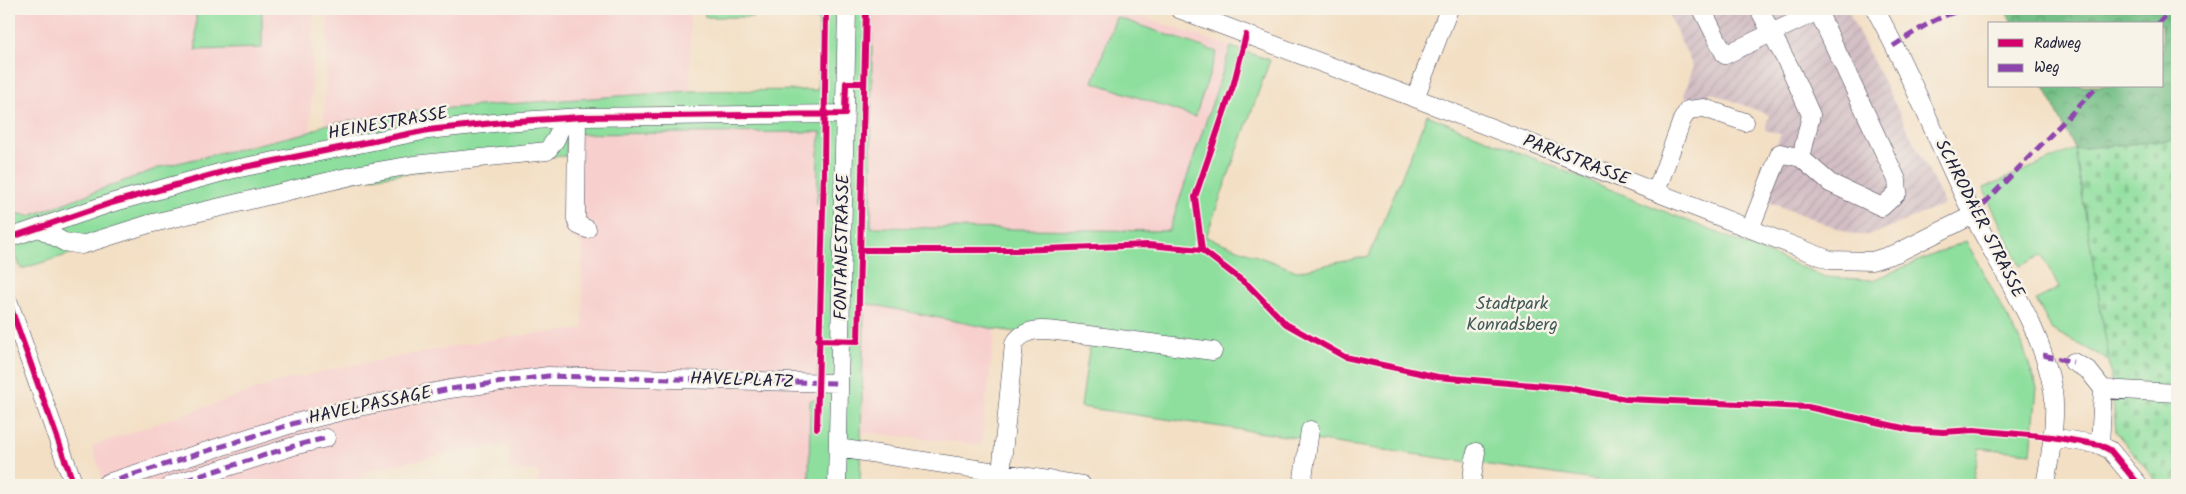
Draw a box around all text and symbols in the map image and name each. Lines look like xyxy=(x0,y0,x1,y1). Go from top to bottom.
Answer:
legend xyxy=(1988,22,2164,88)
text: Radweg xyxy=(2034,32,2081,56)
text: Weg xyxy=(2034,56,2060,80)
street label: HEINESTRASSE xyxy=(326,99,451,149)
street label: PARKSTRASSE xyxy=(1518,127,1634,195)
street label: SCHRODAER STRASSE xyxy=(1926,134,2032,304)
street label: FONTANESTRASSE xyxy=(827,173,859,320)
park label: Stadtpark Konradsberg xyxy=(1466,290,1558,340)
street label: HAVELPLATZ xyxy=(689,365,795,397)
street label: HAVELPASSAGE xyxy=(306,379,435,433)

